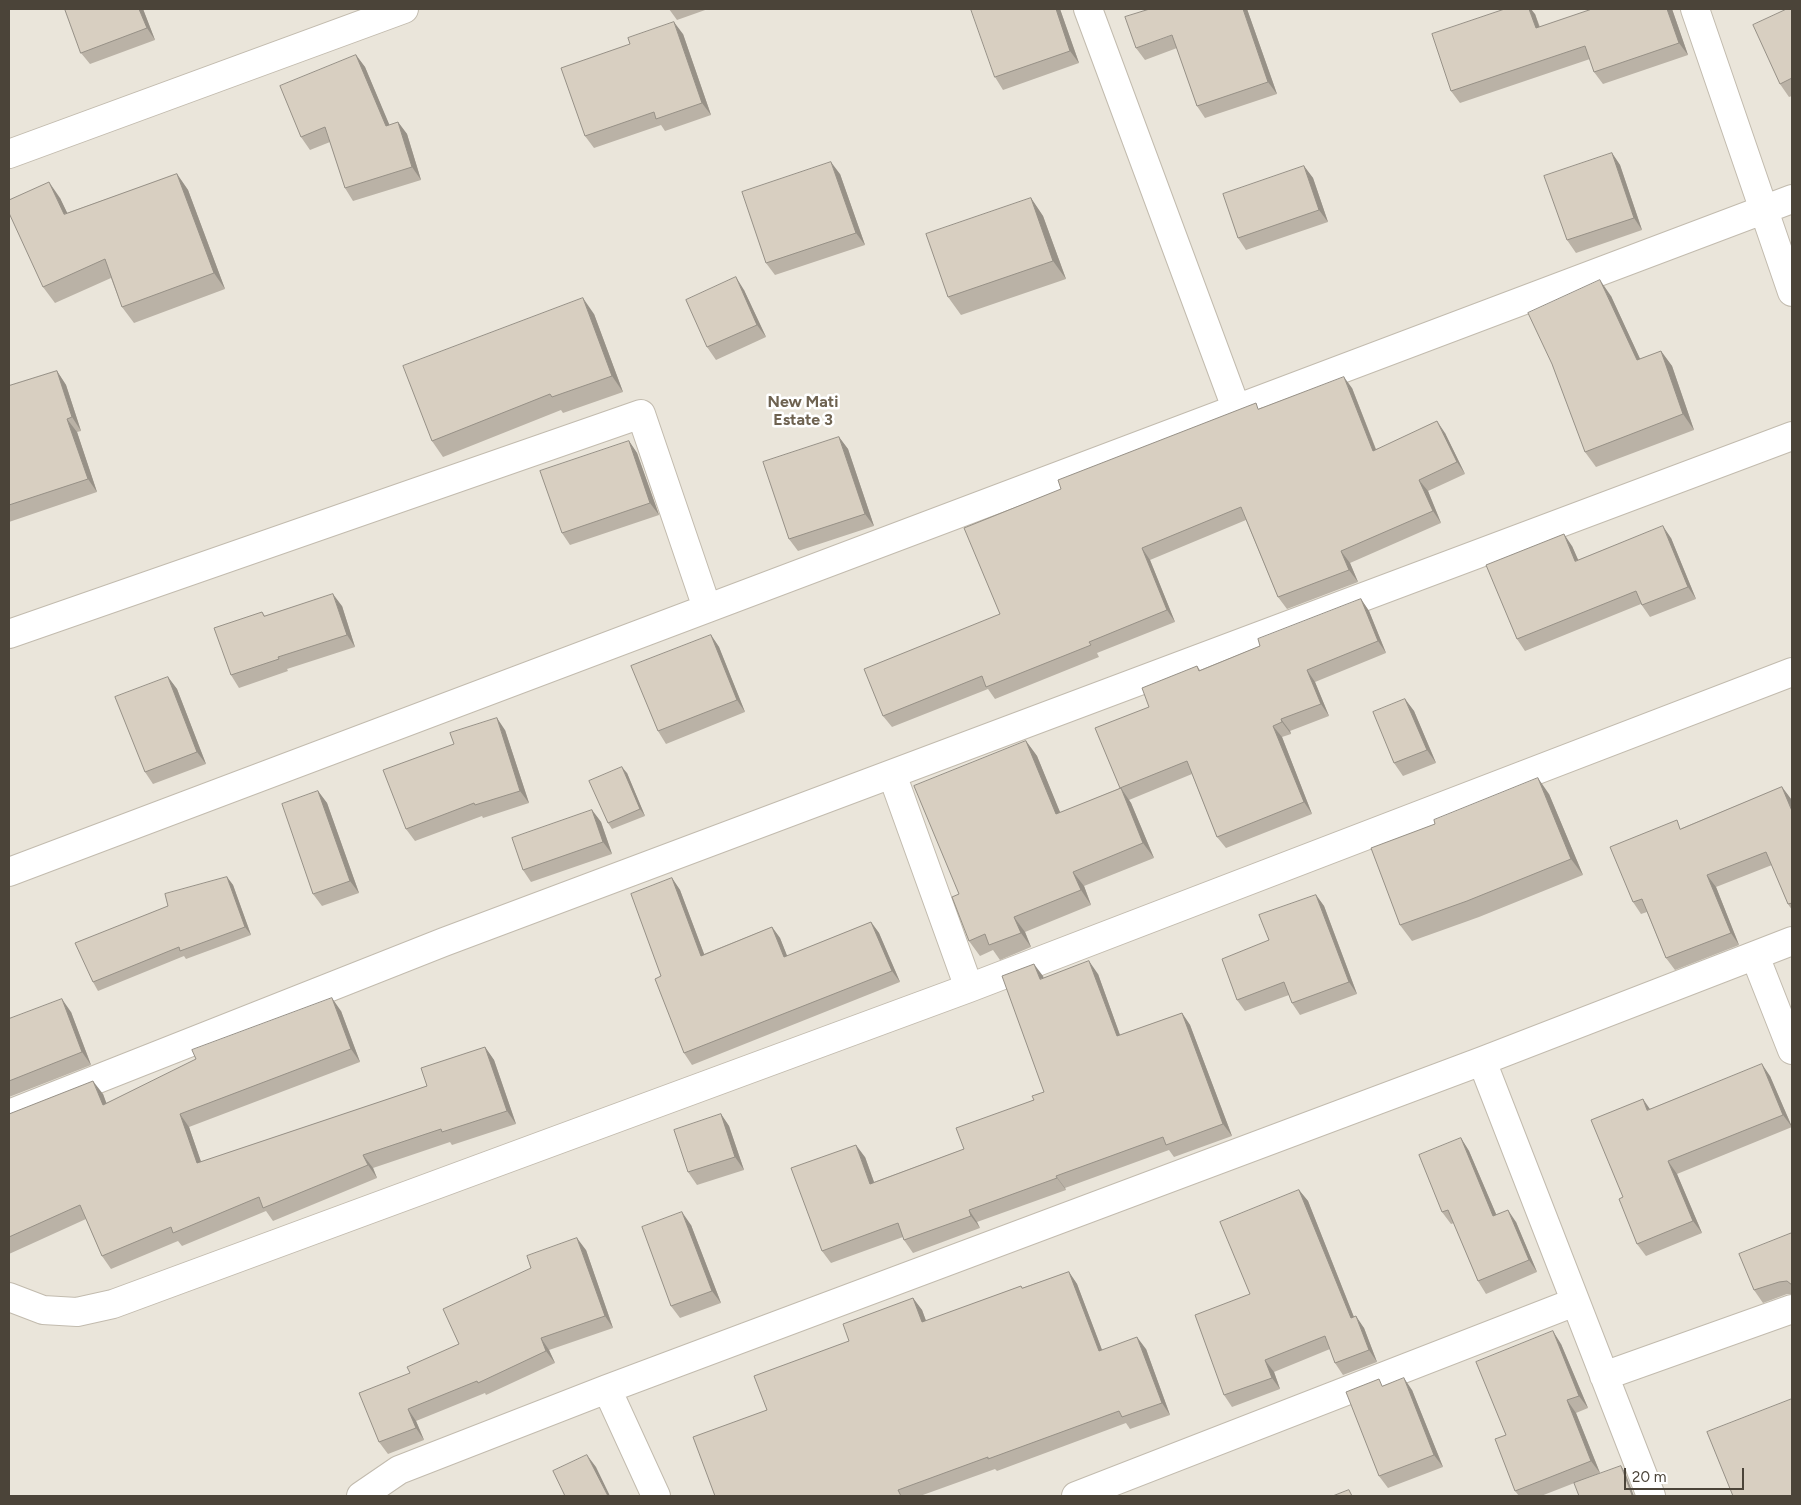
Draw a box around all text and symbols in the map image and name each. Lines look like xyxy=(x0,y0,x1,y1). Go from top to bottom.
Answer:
district label: New Mati Estate 3 xyxy=(768,392,838,430)
scale bar xyxy=(1626,1458,1746,1490)
text: 20 m xyxy=(1632,1468,1666,1486)

